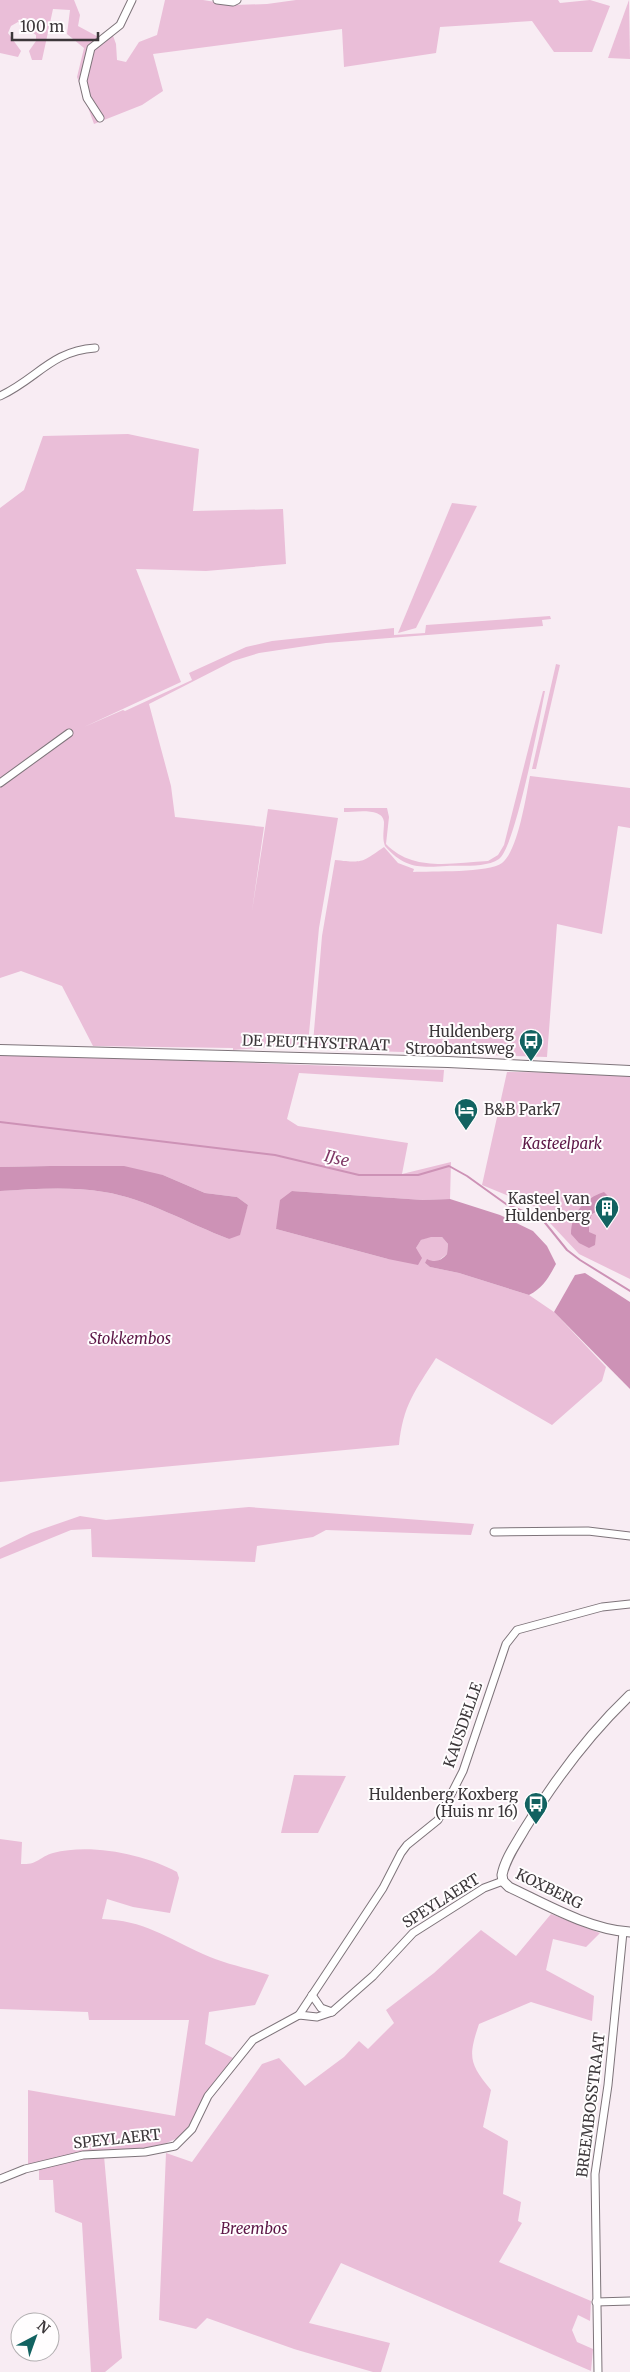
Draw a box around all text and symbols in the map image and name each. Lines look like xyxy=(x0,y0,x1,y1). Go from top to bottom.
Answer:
scale bar xyxy=(12,10,99,42)
text: 100 m xyxy=(20,17,64,36)
place label: Huldenberg Stroobantsweg xyxy=(405,1022,514,1058)
bus stop icon: Huldenberg Stroobantsweg xyxy=(518,1028,544,1062)
street label: DE PEUTHYSTRAAT xyxy=(242,1030,391,1055)
hotel icon: B&B Park7 xyxy=(453,1097,479,1131)
place label: B&B Park7 xyxy=(484,1100,561,1119)
park label: Kasteelpark xyxy=(521,1134,603,1153)
water label: IJse xyxy=(323,1145,351,1171)
place label: Kasteel van Huldenberg xyxy=(505,1189,590,1225)
building icon: Kasteel van Huldenberg xyxy=(594,1195,620,1229)
park label: Stokkembos xyxy=(89,1329,171,1348)
street label: KAUSDELLE xyxy=(439,1679,486,1770)
place label: Huldenberg Koxberg (Huis nr 16) xyxy=(369,1785,518,1821)
bus stop icon: Huldenberg Koxberg (Huis nr 16) xyxy=(523,1791,549,1825)
street label: KOXBERG xyxy=(513,1864,586,1913)
street label: SPEYLAERT xyxy=(398,1869,484,1932)
street label: BREEMBOSSTRAAT xyxy=(572,2031,609,2179)
street label: SPEYLAERT xyxy=(72,2124,162,2153)
park label: Breembos xyxy=(220,2219,288,2238)
north arrow xyxy=(10,2312,60,2362)
text: N xyxy=(33,2317,54,2338)

